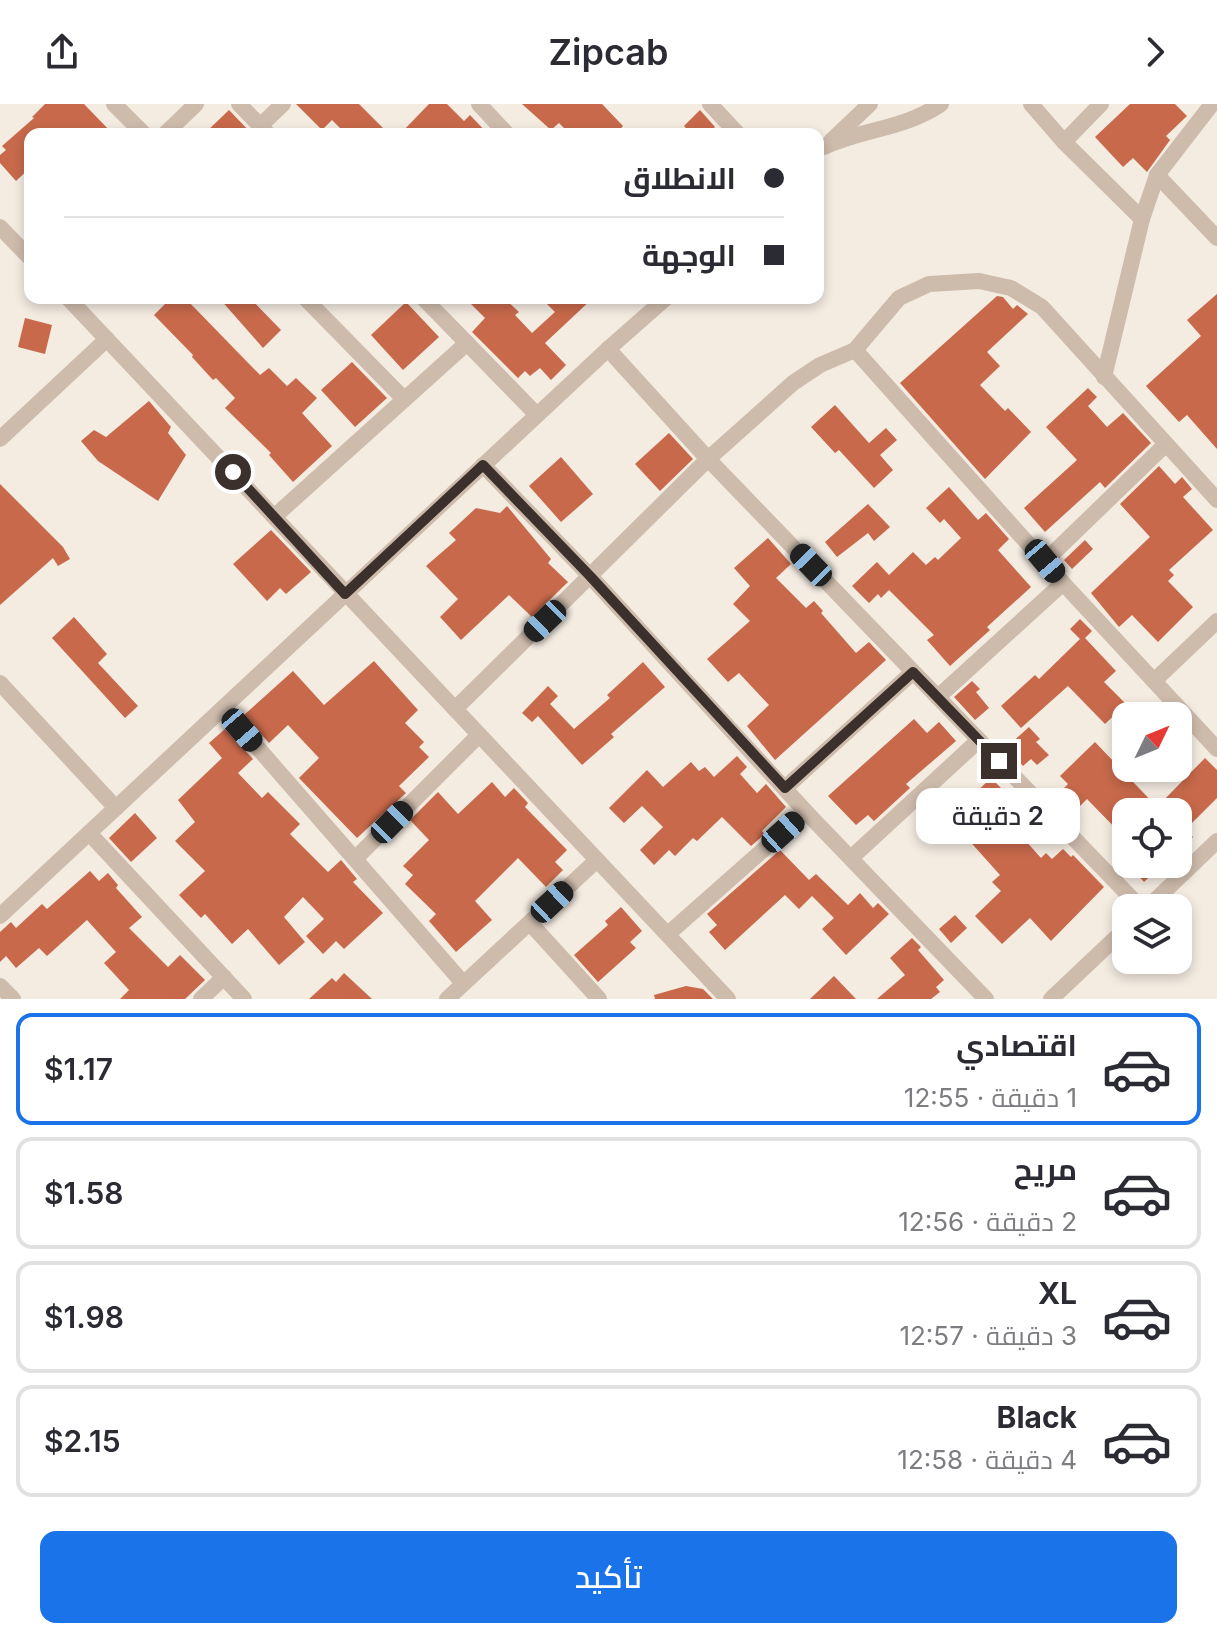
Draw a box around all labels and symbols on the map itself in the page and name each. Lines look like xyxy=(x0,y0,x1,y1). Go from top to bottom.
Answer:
route start xyxy=(215,454,251,490)
car xyxy=(1020,535,1070,587)
car xyxy=(786,539,836,591)
car xyxy=(519,596,571,646)
north arrow xyxy=(1112,702,1192,782)
car xyxy=(217,704,267,756)
route end xyxy=(981,743,1017,779)
callout: 2 دقيقة xyxy=(917,789,1081,845)
car xyxy=(367,797,417,847)
car xyxy=(757,807,809,857)
car xyxy=(526,877,578,927)

